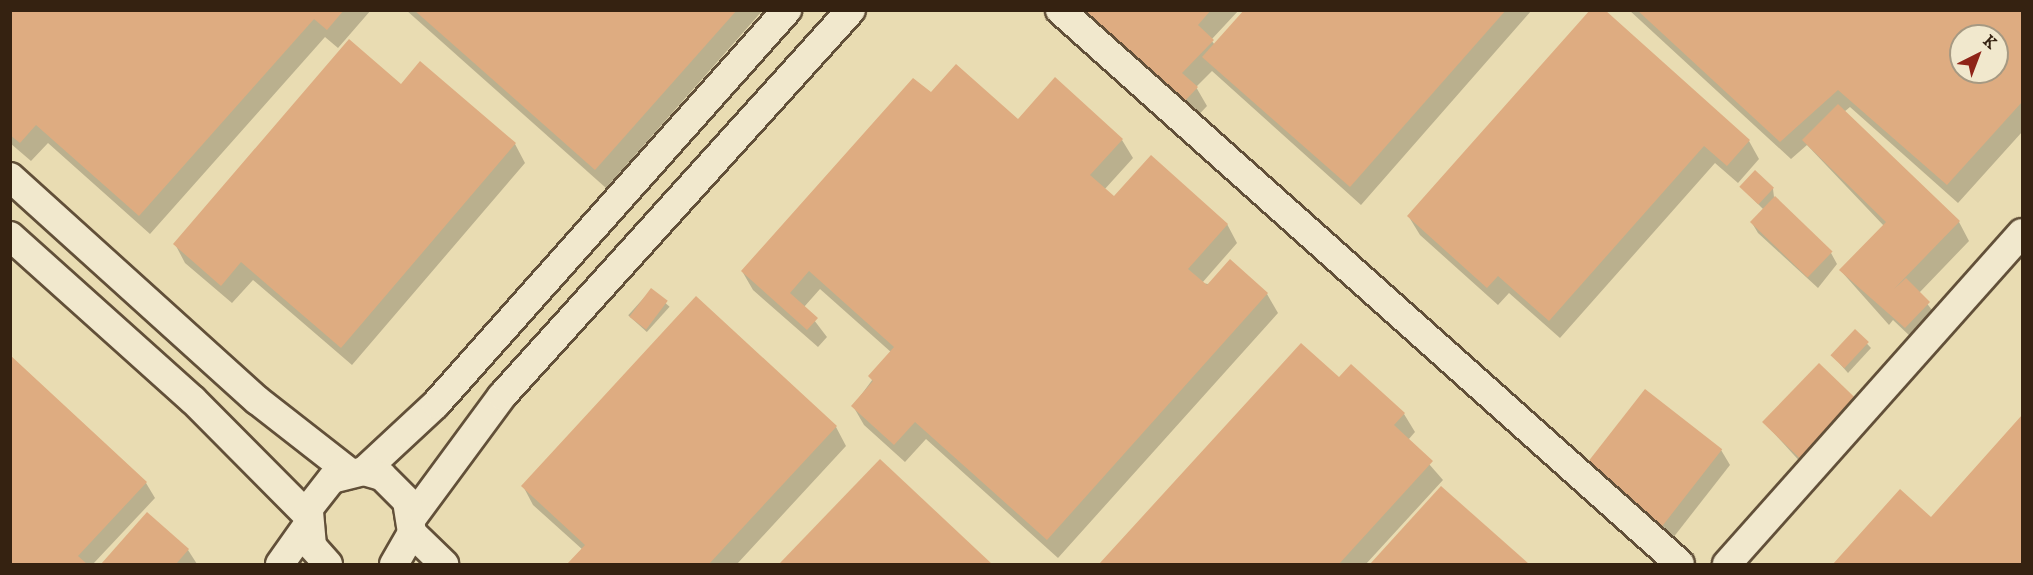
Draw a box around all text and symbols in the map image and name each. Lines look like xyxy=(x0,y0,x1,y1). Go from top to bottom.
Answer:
north arrow xyxy=(1949,24,2009,84)
text: K xyxy=(1979,31,2001,53)

